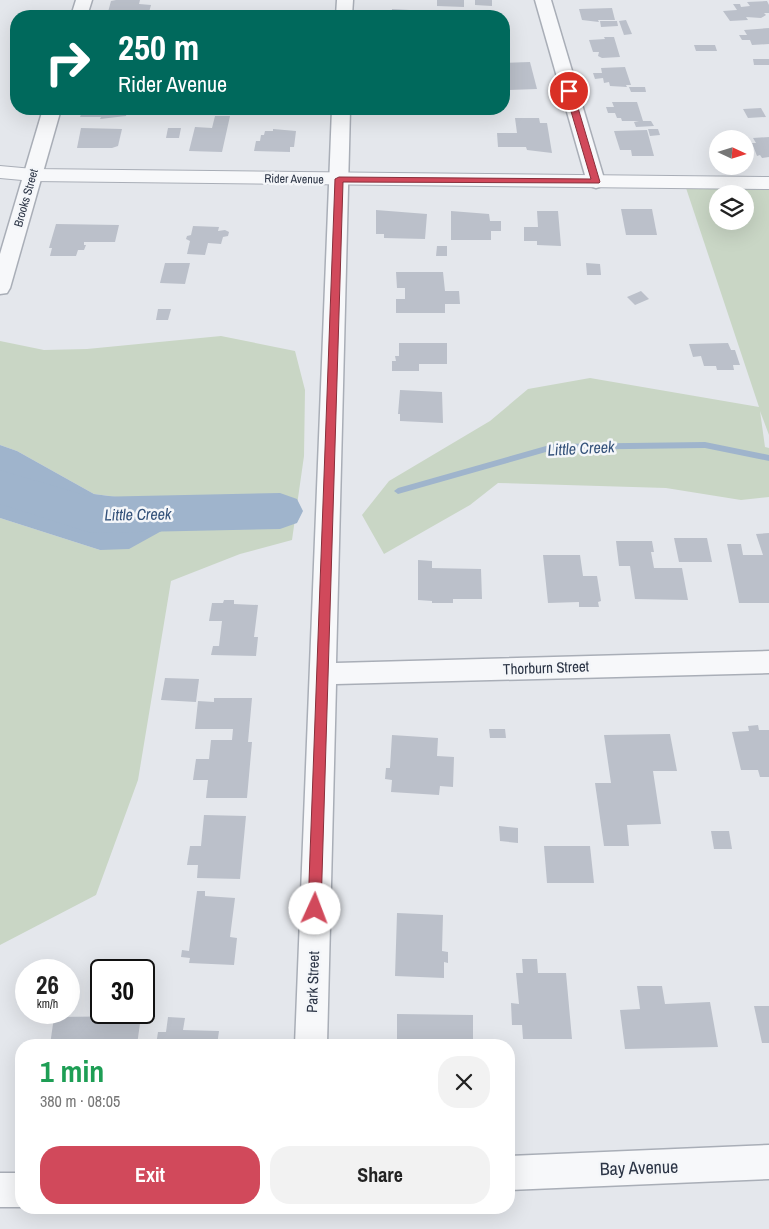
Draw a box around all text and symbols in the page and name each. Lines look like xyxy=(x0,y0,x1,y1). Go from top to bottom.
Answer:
text: 250 m xyxy=(118,24,199,71)
icon: right xyxy=(35,30,100,95)
text: Rider Avenue xyxy=(118,69,227,99)
pin xyxy=(548,70,590,112)
icon: arrive xyxy=(555,77,583,105)
north arrow xyxy=(709,130,754,175)
map controls xyxy=(709,130,754,230)
street label: Brooks Street xyxy=(10,167,42,229)
street label: Rider Avenue xyxy=(264,170,324,188)
button: layers xyxy=(709,185,754,230)
water label: Little Creek xyxy=(547,435,616,461)
water label: Little Creek xyxy=(104,502,172,526)
street label: Thorburn Street xyxy=(503,655,590,679)
position arrow xyxy=(288,882,340,934)
street label: Park Street xyxy=(301,950,324,1013)
speed limit sign: 30 xyxy=(90,959,155,1024)
text: 26 xyxy=(36,968,59,1002)
text: km/h xyxy=(37,996,58,1012)
text: 1 min xyxy=(40,1051,104,1091)
button: close xyxy=(438,1056,490,1108)
text: 380 m · 08:05 xyxy=(40,1090,120,1112)
button: Exit xyxy=(40,1146,260,1204)
button: Share xyxy=(270,1146,490,1204)
street label: Bay Avenue xyxy=(599,1154,679,1181)

